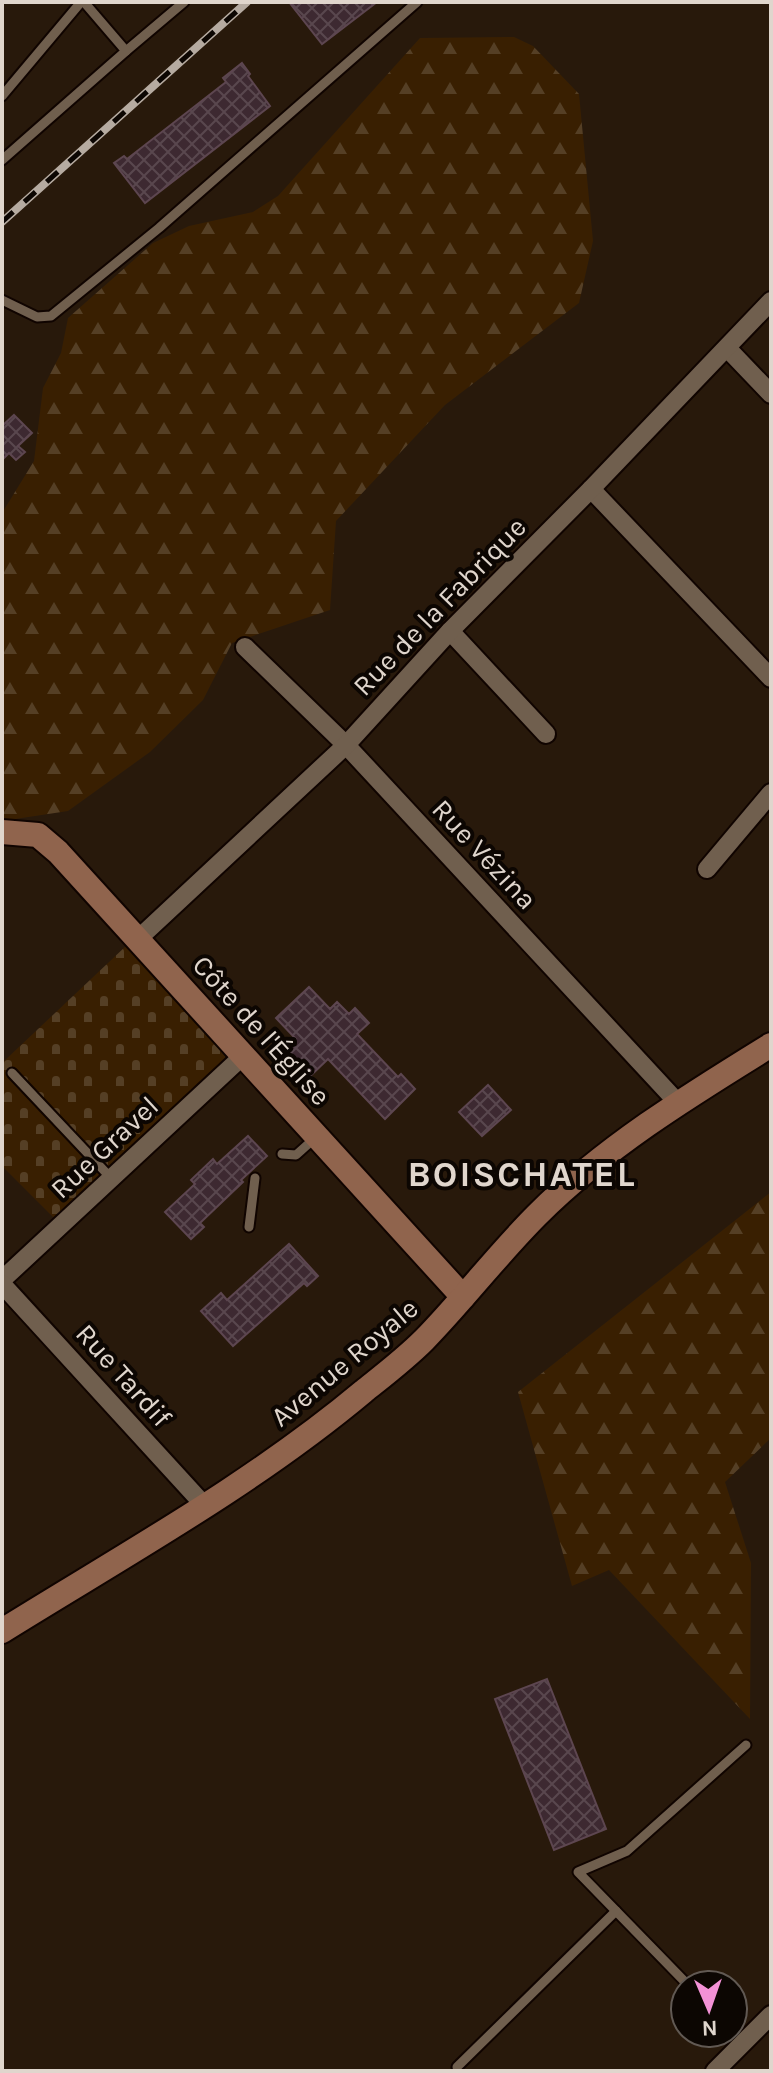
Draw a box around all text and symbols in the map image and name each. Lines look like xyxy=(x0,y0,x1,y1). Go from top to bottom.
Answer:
street label: Rue de la Fabrique xyxy=(346,510,533,702)
street label: Rue Vézina xyxy=(425,793,544,916)
street label: Côte de l'Église xyxy=(186,948,338,1112)
street label: Rue Gravel xyxy=(44,1089,165,1205)
district label: BOISCHATEL xyxy=(408,1153,636,1195)
street label: Avenue Royale xyxy=(264,1291,425,1433)
street label: Rue Tardif xyxy=(69,1317,179,1434)
north arrow xyxy=(669,1969,749,2049)
text: N xyxy=(701,2015,718,2041)

